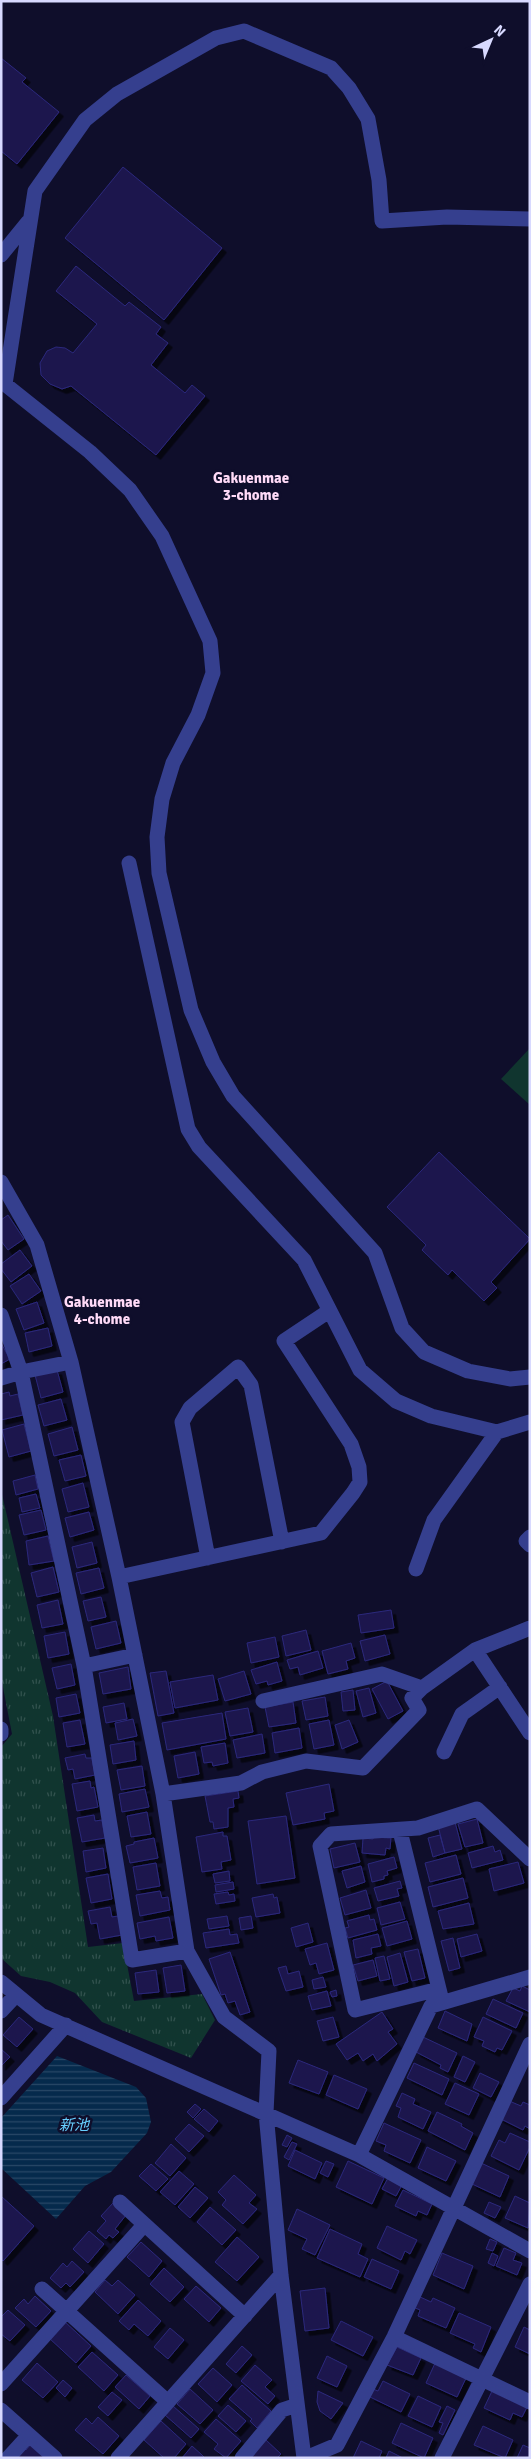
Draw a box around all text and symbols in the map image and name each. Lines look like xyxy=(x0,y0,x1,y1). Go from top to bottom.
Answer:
north arrow xyxy=(466,15,516,65)
text: N xyxy=(490,22,509,41)
district label: Gakuenmae 3-chome xyxy=(213,469,289,504)
district label: Gakuenmae 4-chome xyxy=(64,1293,140,1328)
water label: 新池 xyxy=(59,2116,91,2134)

